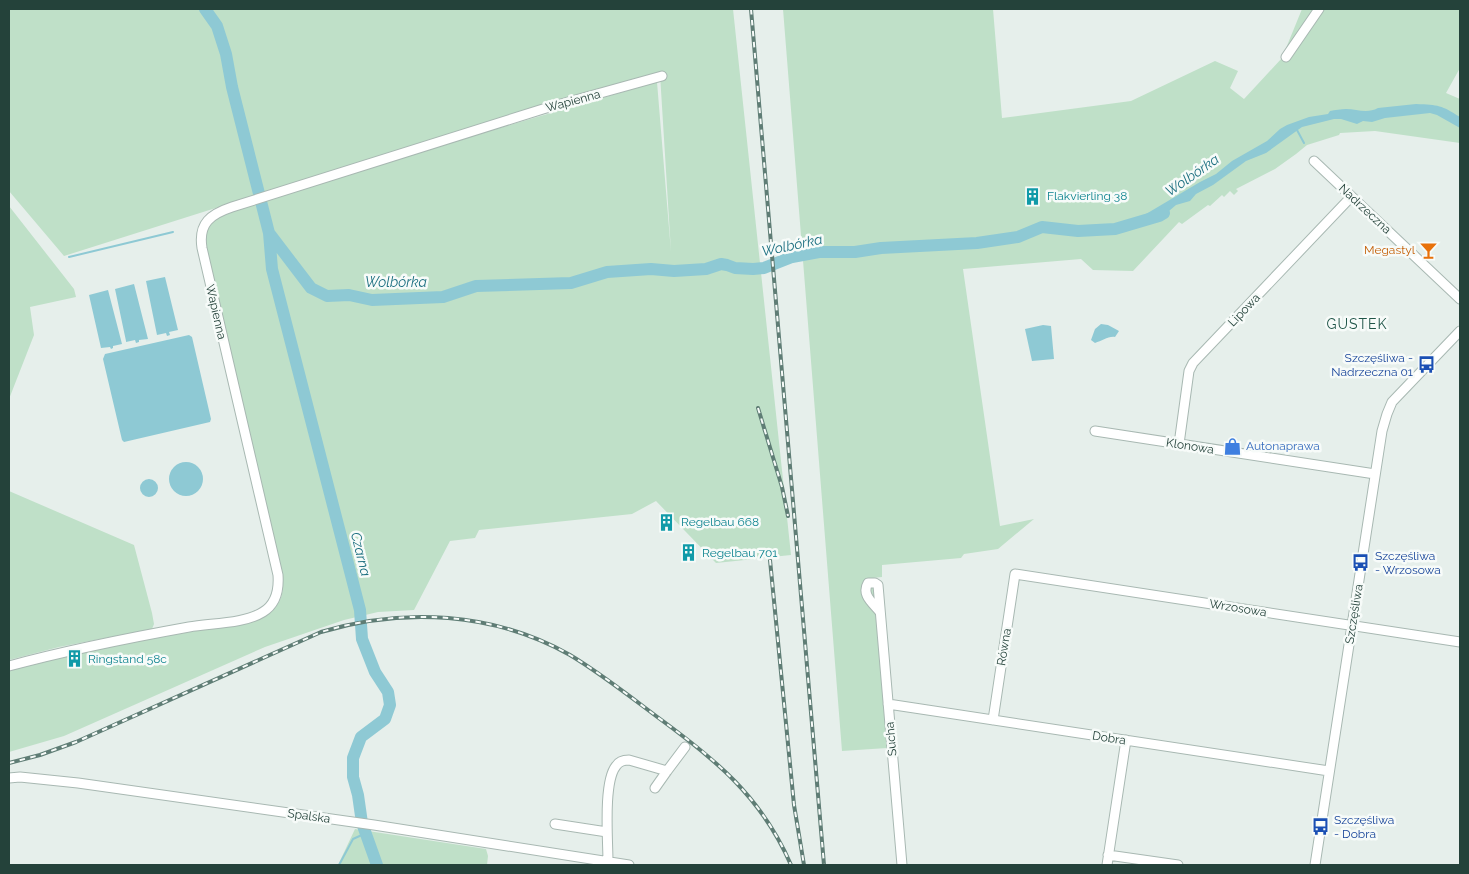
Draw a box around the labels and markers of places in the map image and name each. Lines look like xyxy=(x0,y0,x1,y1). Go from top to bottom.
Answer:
building icon: Flakvierling 38 xyxy=(1023,186,1043,206)
place label: Flakvierling 38 xyxy=(1047,189,1127,203)
bar icon: Megastyl xyxy=(1419,240,1439,260)
place label: Megastyl xyxy=(1364,243,1416,257)
place label: Szczęśliwa - Nadrzeczna 01 xyxy=(1331,351,1413,379)
bus stop icon: Szczęśliwa - Nadrzeczna 01 xyxy=(1417,355,1437,375)
shop icon: Autonaprawa xyxy=(1222,436,1242,456)
place label: Autonaprawa xyxy=(1246,439,1320,453)
building icon: Regelbau 668 xyxy=(657,512,677,532)
place label: Regelbau 668 xyxy=(681,515,759,529)
building icon: Regelbau 701 xyxy=(678,543,698,563)
place label: Regelbau 701 xyxy=(702,546,777,560)
place label: Szczęśliwa - Wrzosowa xyxy=(1375,549,1441,577)
bus stop icon: Szczęśliwa - Wrzosowa xyxy=(1351,553,1371,573)
building icon: Ringstand 58c xyxy=(64,649,84,669)
place label: Ringstand 58c xyxy=(88,652,167,666)
place label: Szczęśliwa - Dobra xyxy=(1334,813,1394,841)
bus stop icon: Szczęśliwa - Dobra xyxy=(1310,817,1330,837)

